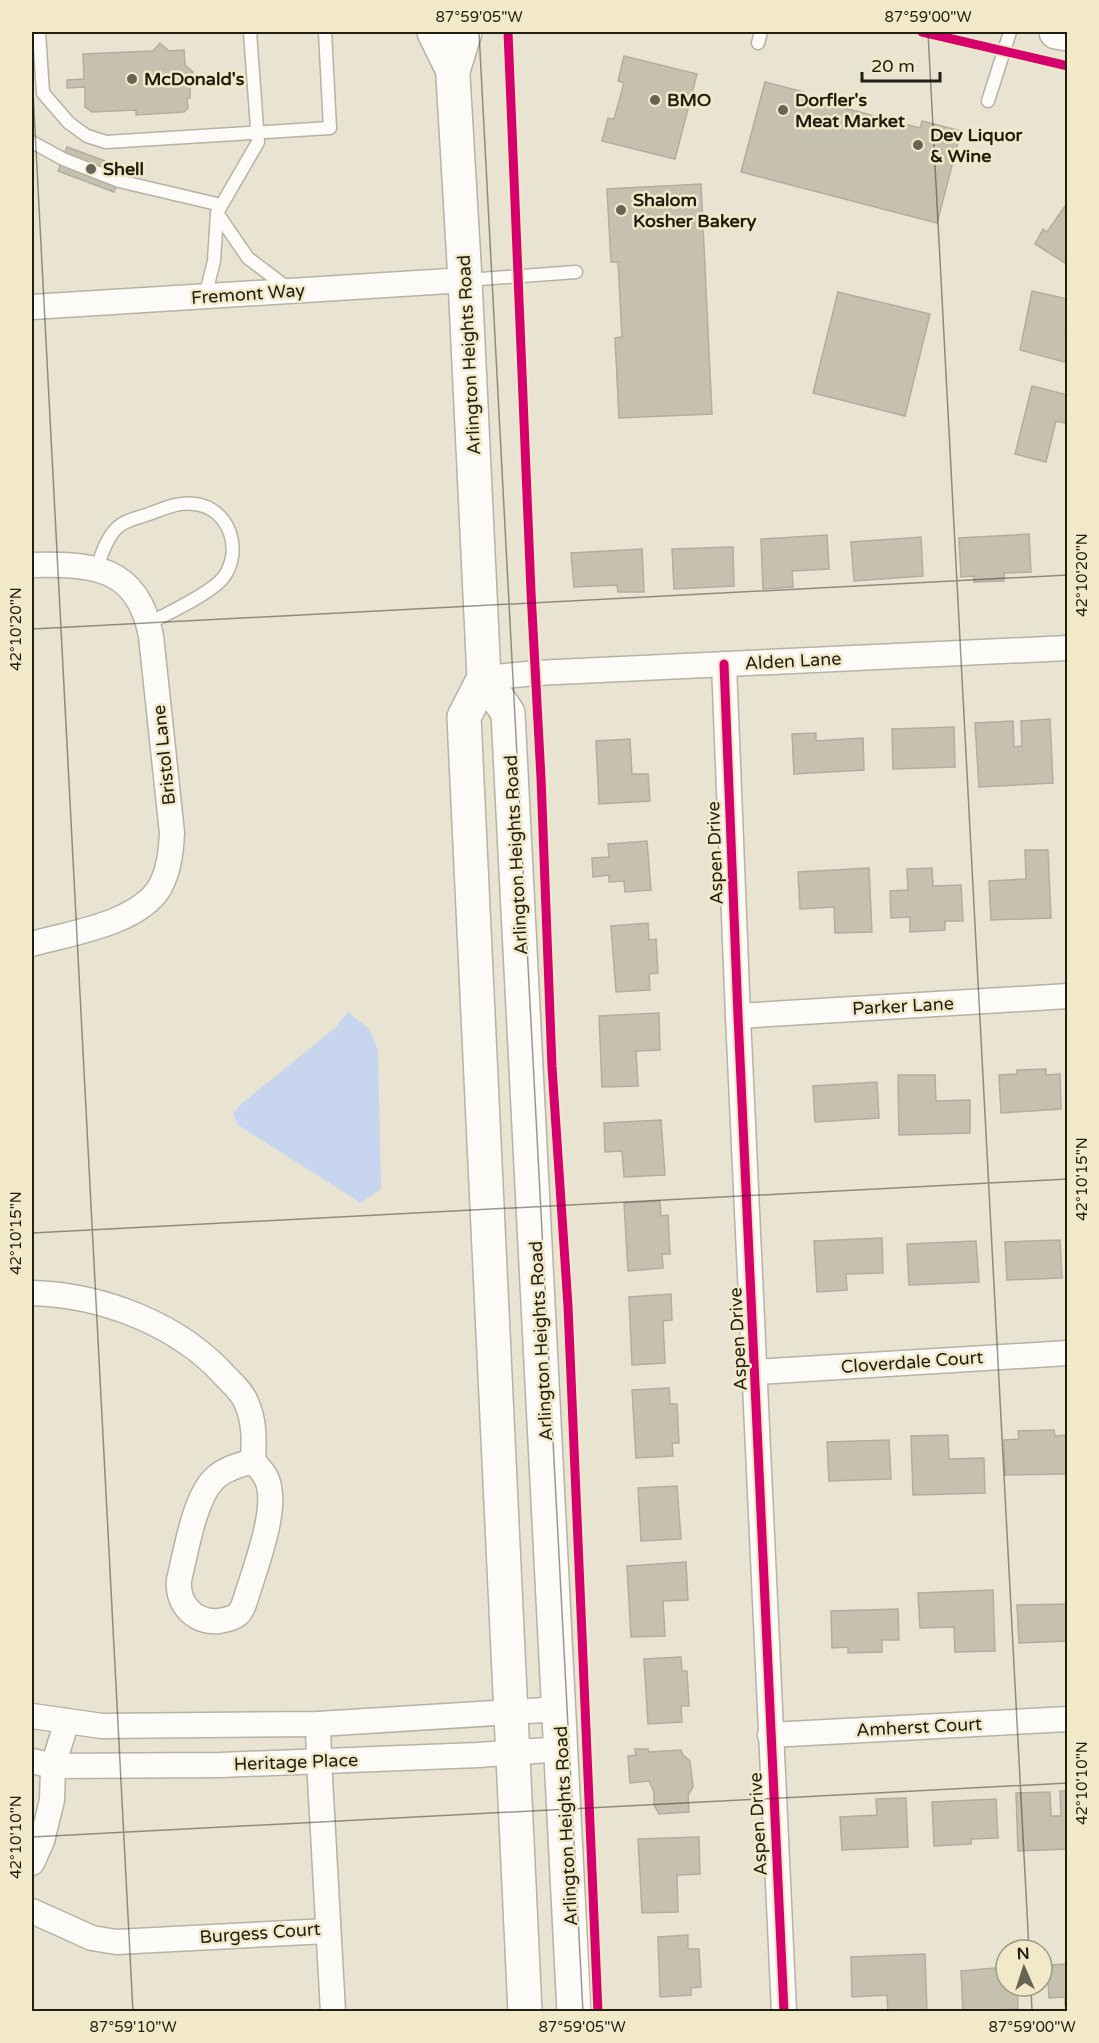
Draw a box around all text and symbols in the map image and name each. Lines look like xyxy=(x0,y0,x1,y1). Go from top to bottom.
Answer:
text: 87°59'05"W xyxy=(435,8,523,26)
text: 87°59'00"W xyxy=(884,8,972,26)
scale bar xyxy=(862,45,940,83)
text: 20 m xyxy=(871,55,915,77)
place label: McDonald's xyxy=(144,68,245,90)
marker: McDonald's xyxy=(125,72,139,86)
place label: BMO xyxy=(667,89,711,111)
place label: Dorfler's Meat Market xyxy=(795,89,905,132)
marker: BMO xyxy=(648,93,662,107)
marker: Dorfler's Meat Market xyxy=(776,103,790,117)
place label: Dev Liquor & Wine xyxy=(930,124,1024,167)
marker: Dev Liquor & Wine xyxy=(911,138,925,152)
place label: Shell xyxy=(103,158,144,180)
marker: Shell xyxy=(84,162,98,176)
place label: Shalom Kosher Bakery xyxy=(633,189,757,232)
marker: Shalom Kosher Bakery xyxy=(614,203,628,217)
street label: Arlington Heights Road xyxy=(453,254,485,456)
street label: Fremont Way xyxy=(190,279,306,309)
text: 42°10'20"N xyxy=(1073,533,1091,617)
text: 42°10'20"N xyxy=(7,587,25,671)
street label: Alden Lane xyxy=(744,647,842,675)
street label: Bristol Lane xyxy=(148,704,180,806)
street label: Arlington Heights Road xyxy=(500,754,532,956)
street label: Aspen Drive xyxy=(702,801,728,905)
street label: Parker Lane xyxy=(852,992,954,1020)
text: 42°10'15"N xyxy=(1073,1137,1091,1221)
text: 42°10'15"N xyxy=(7,1191,25,1275)
street label: Arlington Heights Road xyxy=(525,1240,557,1442)
street label: Aspen Drive xyxy=(724,1287,752,1391)
street label: Cloverdale Court xyxy=(840,1346,984,1378)
street label: Amherst Court xyxy=(856,1713,983,1741)
street label: Arlington Heights Road xyxy=(550,1725,582,1927)
text: 42°10'10"N xyxy=(1073,1741,1091,1825)
street label: Heritage Place xyxy=(233,1749,359,1775)
street label: Aspen Drive xyxy=(744,1772,772,1876)
text: 42°10'10"N xyxy=(7,1795,25,1879)
street label: Burgess Court xyxy=(199,1918,321,1948)
north arrow xyxy=(994,1938,1054,1998)
text: N xyxy=(1016,1944,1030,1964)
text: 87°59'10"W xyxy=(89,2018,177,2036)
text: 87°59'05"W xyxy=(538,2018,626,2036)
text: 87°59'00"W xyxy=(988,2018,1076,2036)

